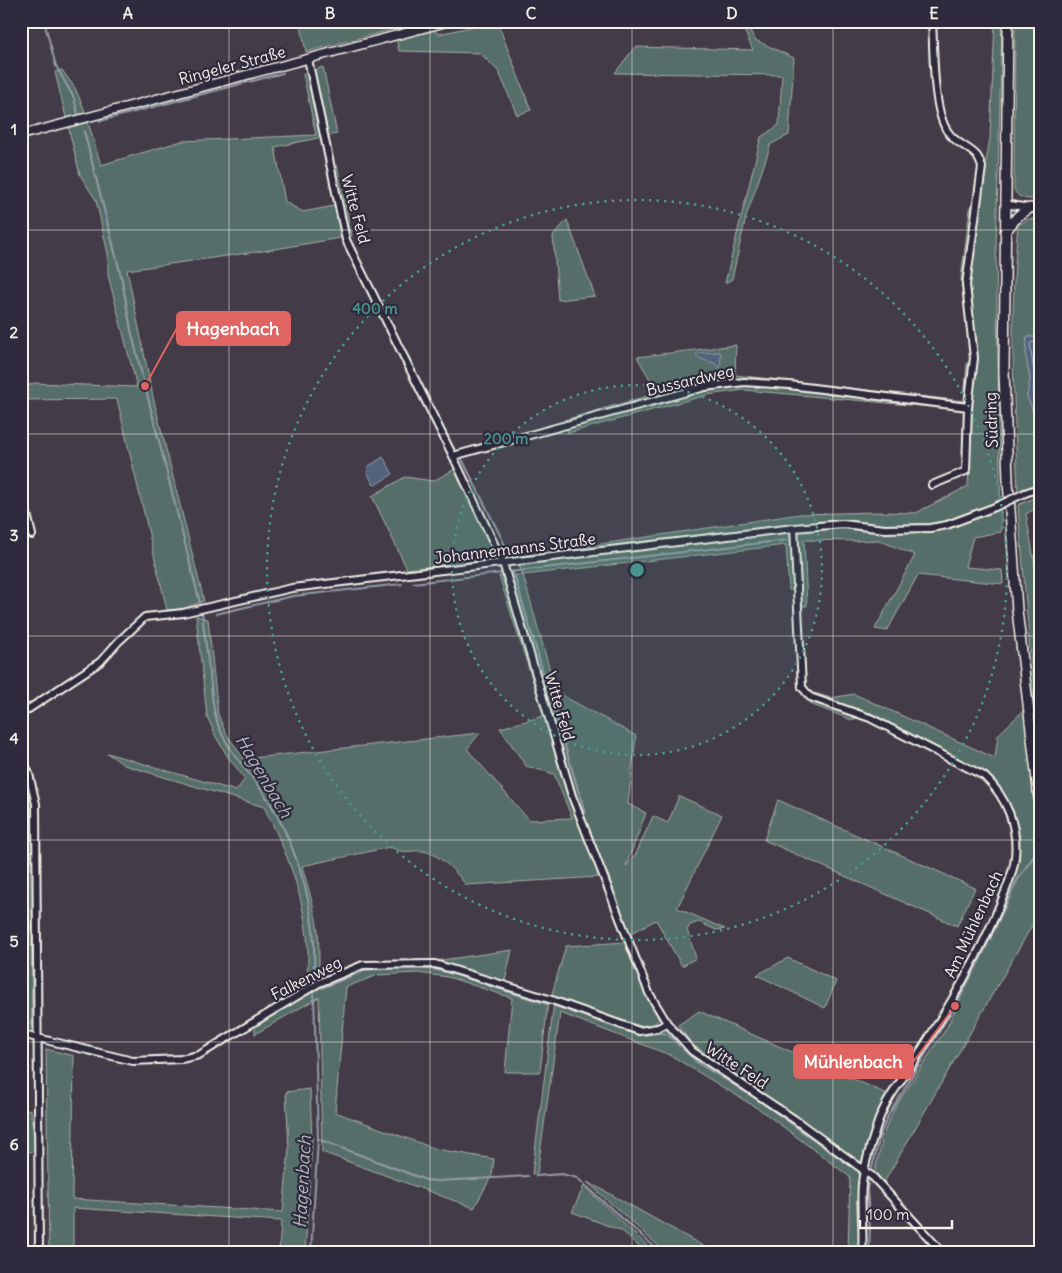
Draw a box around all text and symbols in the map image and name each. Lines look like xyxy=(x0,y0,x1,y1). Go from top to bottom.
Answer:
text: A xyxy=(123,3,133,23)
text: B xyxy=(325,3,336,23)
text: C xyxy=(526,3,537,23)
text: D xyxy=(726,3,738,23)
text: E xyxy=(929,3,939,23)
street label: Ringeler Straße xyxy=(176,41,288,89)
text: 1 xyxy=(11,119,17,139)
street label: Witte Feld xyxy=(337,172,375,246)
text: 400 m xyxy=(352,299,398,318)
callout: Hagenbach xyxy=(177,312,290,345)
text: Hagenbach xyxy=(187,317,280,340)
text: 2 xyxy=(10,322,19,342)
street label: Bussardweg xyxy=(644,360,736,400)
street label: Südring xyxy=(980,392,1002,448)
text: 200 m xyxy=(484,429,528,448)
text: 3 xyxy=(9,525,19,545)
street label: Johannemanns Straße xyxy=(433,528,597,568)
centre of rings xyxy=(628,561,646,579)
street label: Witte Feld xyxy=(541,669,579,743)
text: 4 xyxy=(9,728,19,748)
water label: Hagenbach xyxy=(230,730,298,822)
street label: Am Mühlenbach xyxy=(939,867,1007,981)
text: 5 xyxy=(9,931,19,951)
street label: Falkenweg xyxy=(267,952,345,1004)
street label: Witte Feld xyxy=(702,1037,772,1093)
callout: Mühlenbach xyxy=(794,1045,913,1078)
text: Mühlenbach xyxy=(803,1050,903,1073)
text: 6 xyxy=(9,1134,19,1154)
water label: Hagenbach xyxy=(288,1134,316,1229)
scale bar xyxy=(860,1198,952,1230)
text: 100 m xyxy=(867,1205,909,1224)

